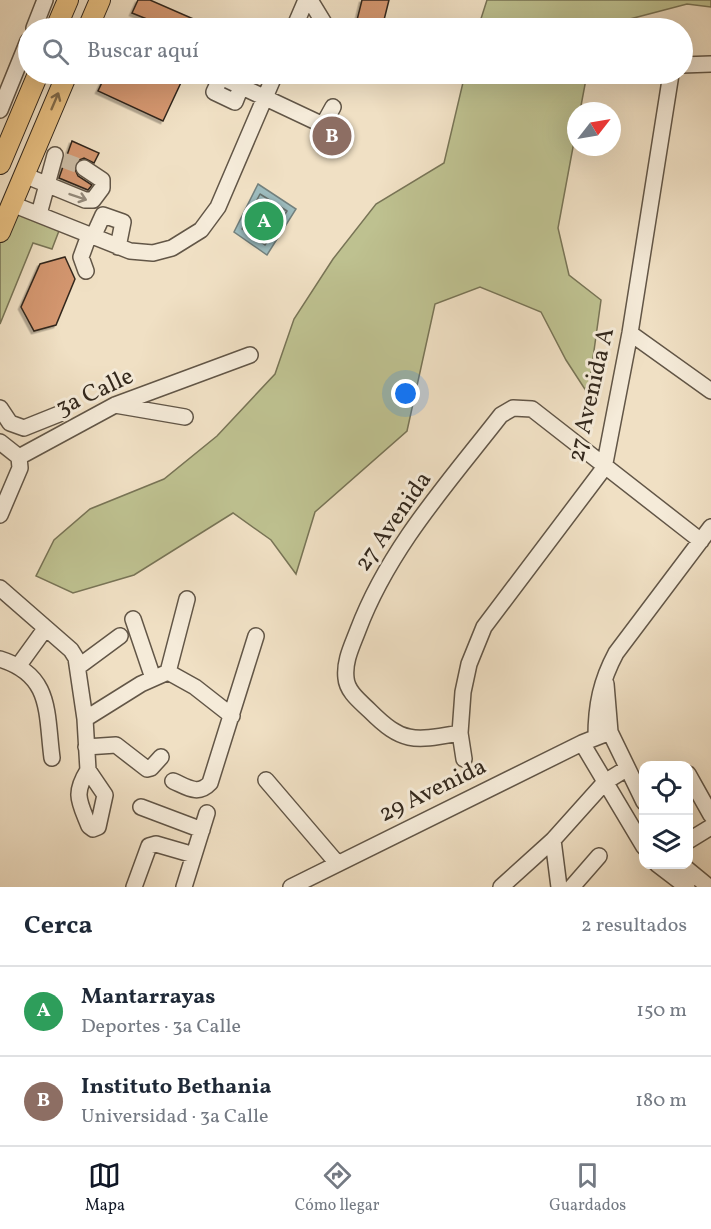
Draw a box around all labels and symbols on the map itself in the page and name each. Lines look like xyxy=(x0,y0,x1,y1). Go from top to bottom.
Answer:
one-way arrow xyxy=(50,92,61,111)
north arrow xyxy=(567,102,621,156)
pin: B xyxy=(312,114,352,158)
one-way arrow xyxy=(68,192,87,203)
pin: A xyxy=(244,198,284,244)
street label: 27 Avenida A xyxy=(560,324,624,465)
street label: 3a Calle xyxy=(50,360,140,426)
your location xyxy=(391,379,420,408)
street label: 27 Avenida xyxy=(347,465,441,579)
street label: 29 Avenida xyxy=(373,750,493,832)

